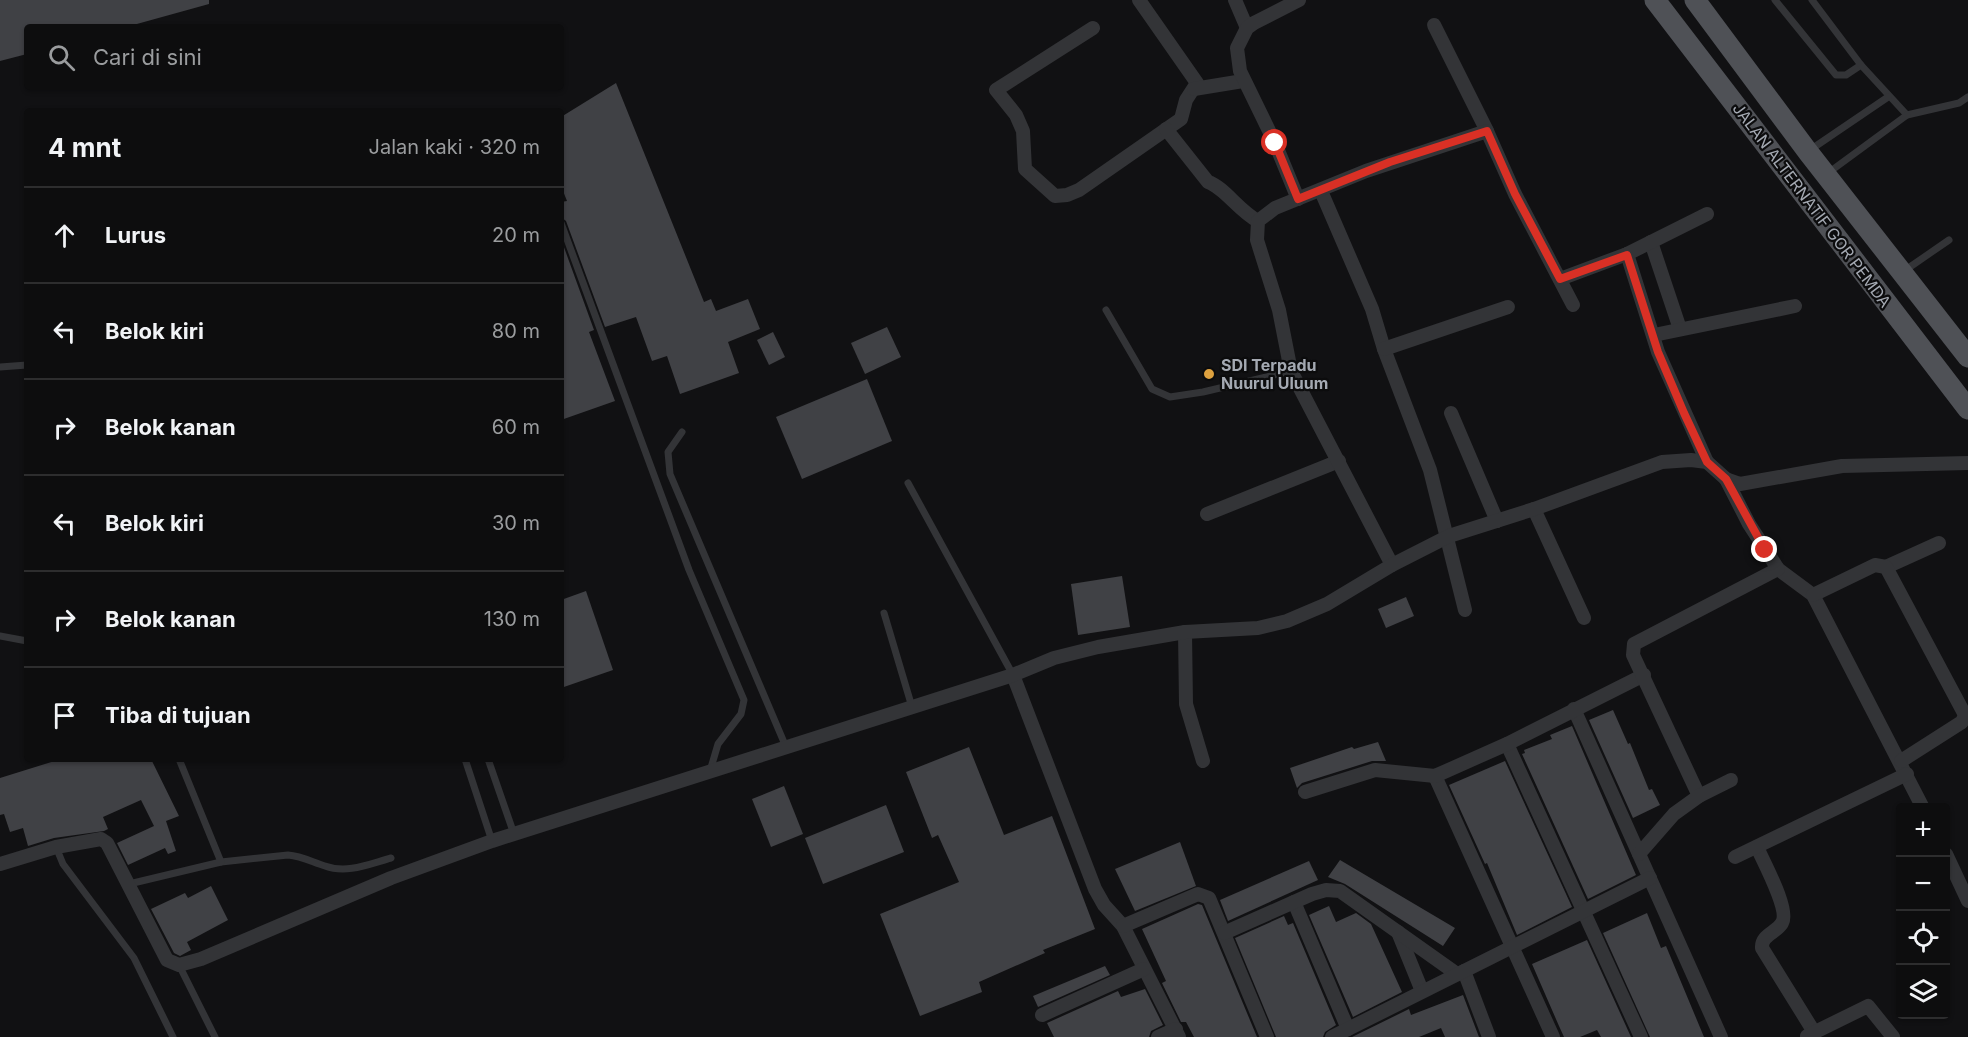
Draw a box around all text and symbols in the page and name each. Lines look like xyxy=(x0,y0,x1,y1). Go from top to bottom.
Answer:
search box xyxy=(24,24,564,90)
icon: search xyxy=(45,41,78,74)
text: Cari di sini xyxy=(93,44,202,70)
street label: JALAN ALTERNATIF GOR PEMDA xyxy=(1729,99,1895,311)
route start xyxy=(1261,129,1287,155)
text: 4 mnt xyxy=(48,132,121,163)
text: Jalan kaki · 320 m xyxy=(368,135,540,159)
icon: ahead xyxy=(48,219,81,252)
text: Lurus xyxy=(105,222,166,248)
text: 20 m xyxy=(492,223,540,247)
icon: left xyxy=(48,315,81,348)
text: Belok kiri xyxy=(105,318,204,344)
text: 80 m xyxy=(492,319,540,343)
place label: SDI Terpadu Nuurul Uluum xyxy=(1221,355,1328,393)
marker: SDI Terpadu Nuurul Uluum xyxy=(1202,367,1216,381)
icon: right xyxy=(48,411,81,444)
text: Belok kanan xyxy=(105,414,236,440)
text: 60 m xyxy=(492,415,540,439)
icon: left xyxy=(48,507,81,540)
text: Belok kiri xyxy=(105,510,204,536)
text: 30 m xyxy=(492,511,540,535)
route end xyxy=(1751,536,1777,562)
icon: right xyxy=(48,603,81,636)
text: Belok kanan xyxy=(105,606,236,632)
text: 130 m xyxy=(484,607,540,631)
icon: arrive xyxy=(48,699,81,732)
text: Tiba di tujuan xyxy=(105,702,251,728)
map controls xyxy=(1896,803,1950,1019)
button: + xyxy=(1896,803,1950,857)
button: − xyxy=(1896,857,1950,911)
button: locate xyxy=(1896,911,1950,965)
button: layers xyxy=(1896,965,1950,1019)

